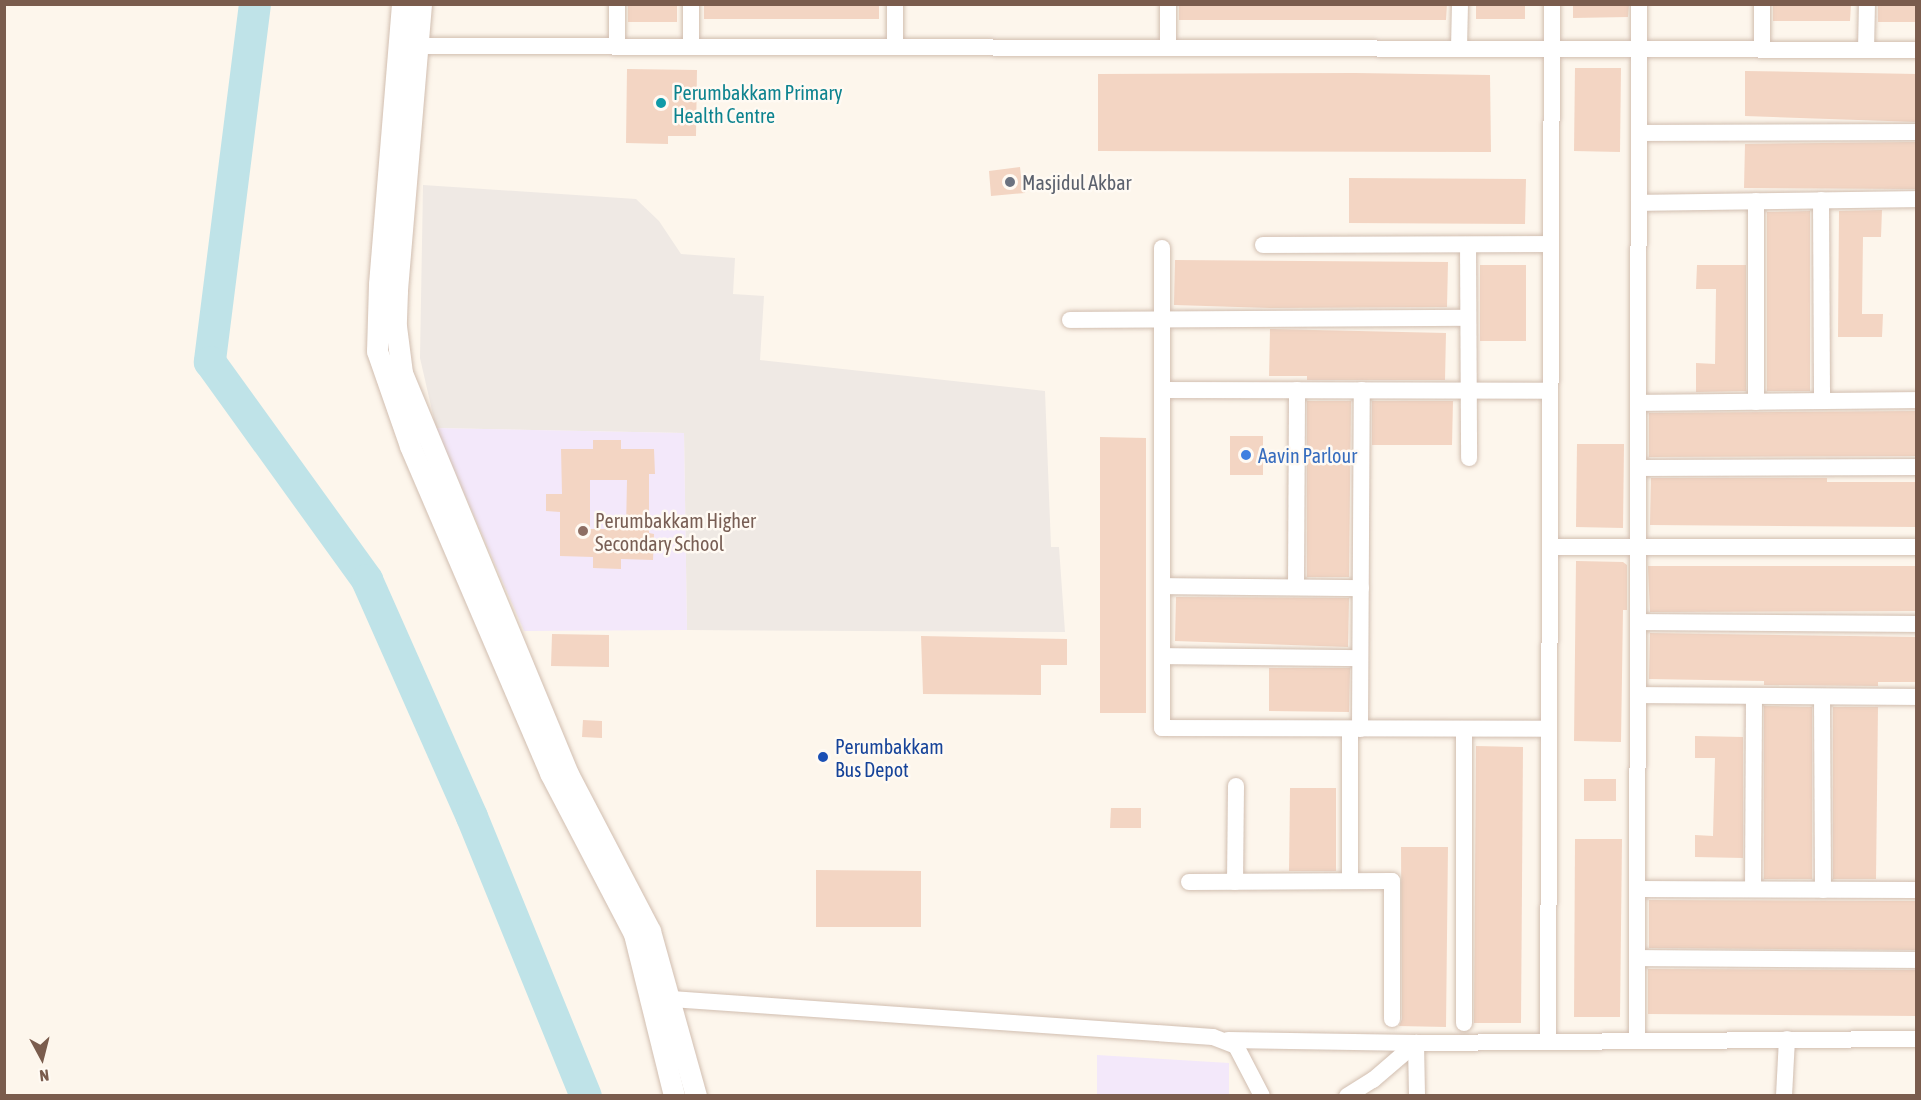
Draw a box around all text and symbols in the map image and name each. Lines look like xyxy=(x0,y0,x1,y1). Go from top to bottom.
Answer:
place label: Perumbakkam Primary Health Centre xyxy=(673,80,843,127)
marker: Perumbakkam Primary Health Centre xyxy=(654,96,668,110)
place label: Masjidul Akbar xyxy=(1022,170,1131,194)
marker: Masjidul Akbar xyxy=(1003,175,1017,189)
place label: Aavin Parlour xyxy=(1258,443,1357,467)
marker: Aavin Parlour xyxy=(1239,448,1253,462)
place label: Perumbakkam Higher Secondary School xyxy=(595,508,756,555)
marker: Perumbakkam Higher Secondary School xyxy=(576,524,590,538)
place label: Perumbakkam Bus Depot xyxy=(835,734,944,781)
marker: Perumbakkam Bus Depot xyxy=(816,750,830,764)
north arrow xyxy=(12,1028,72,1088)
text: N xyxy=(38,1066,50,1085)

